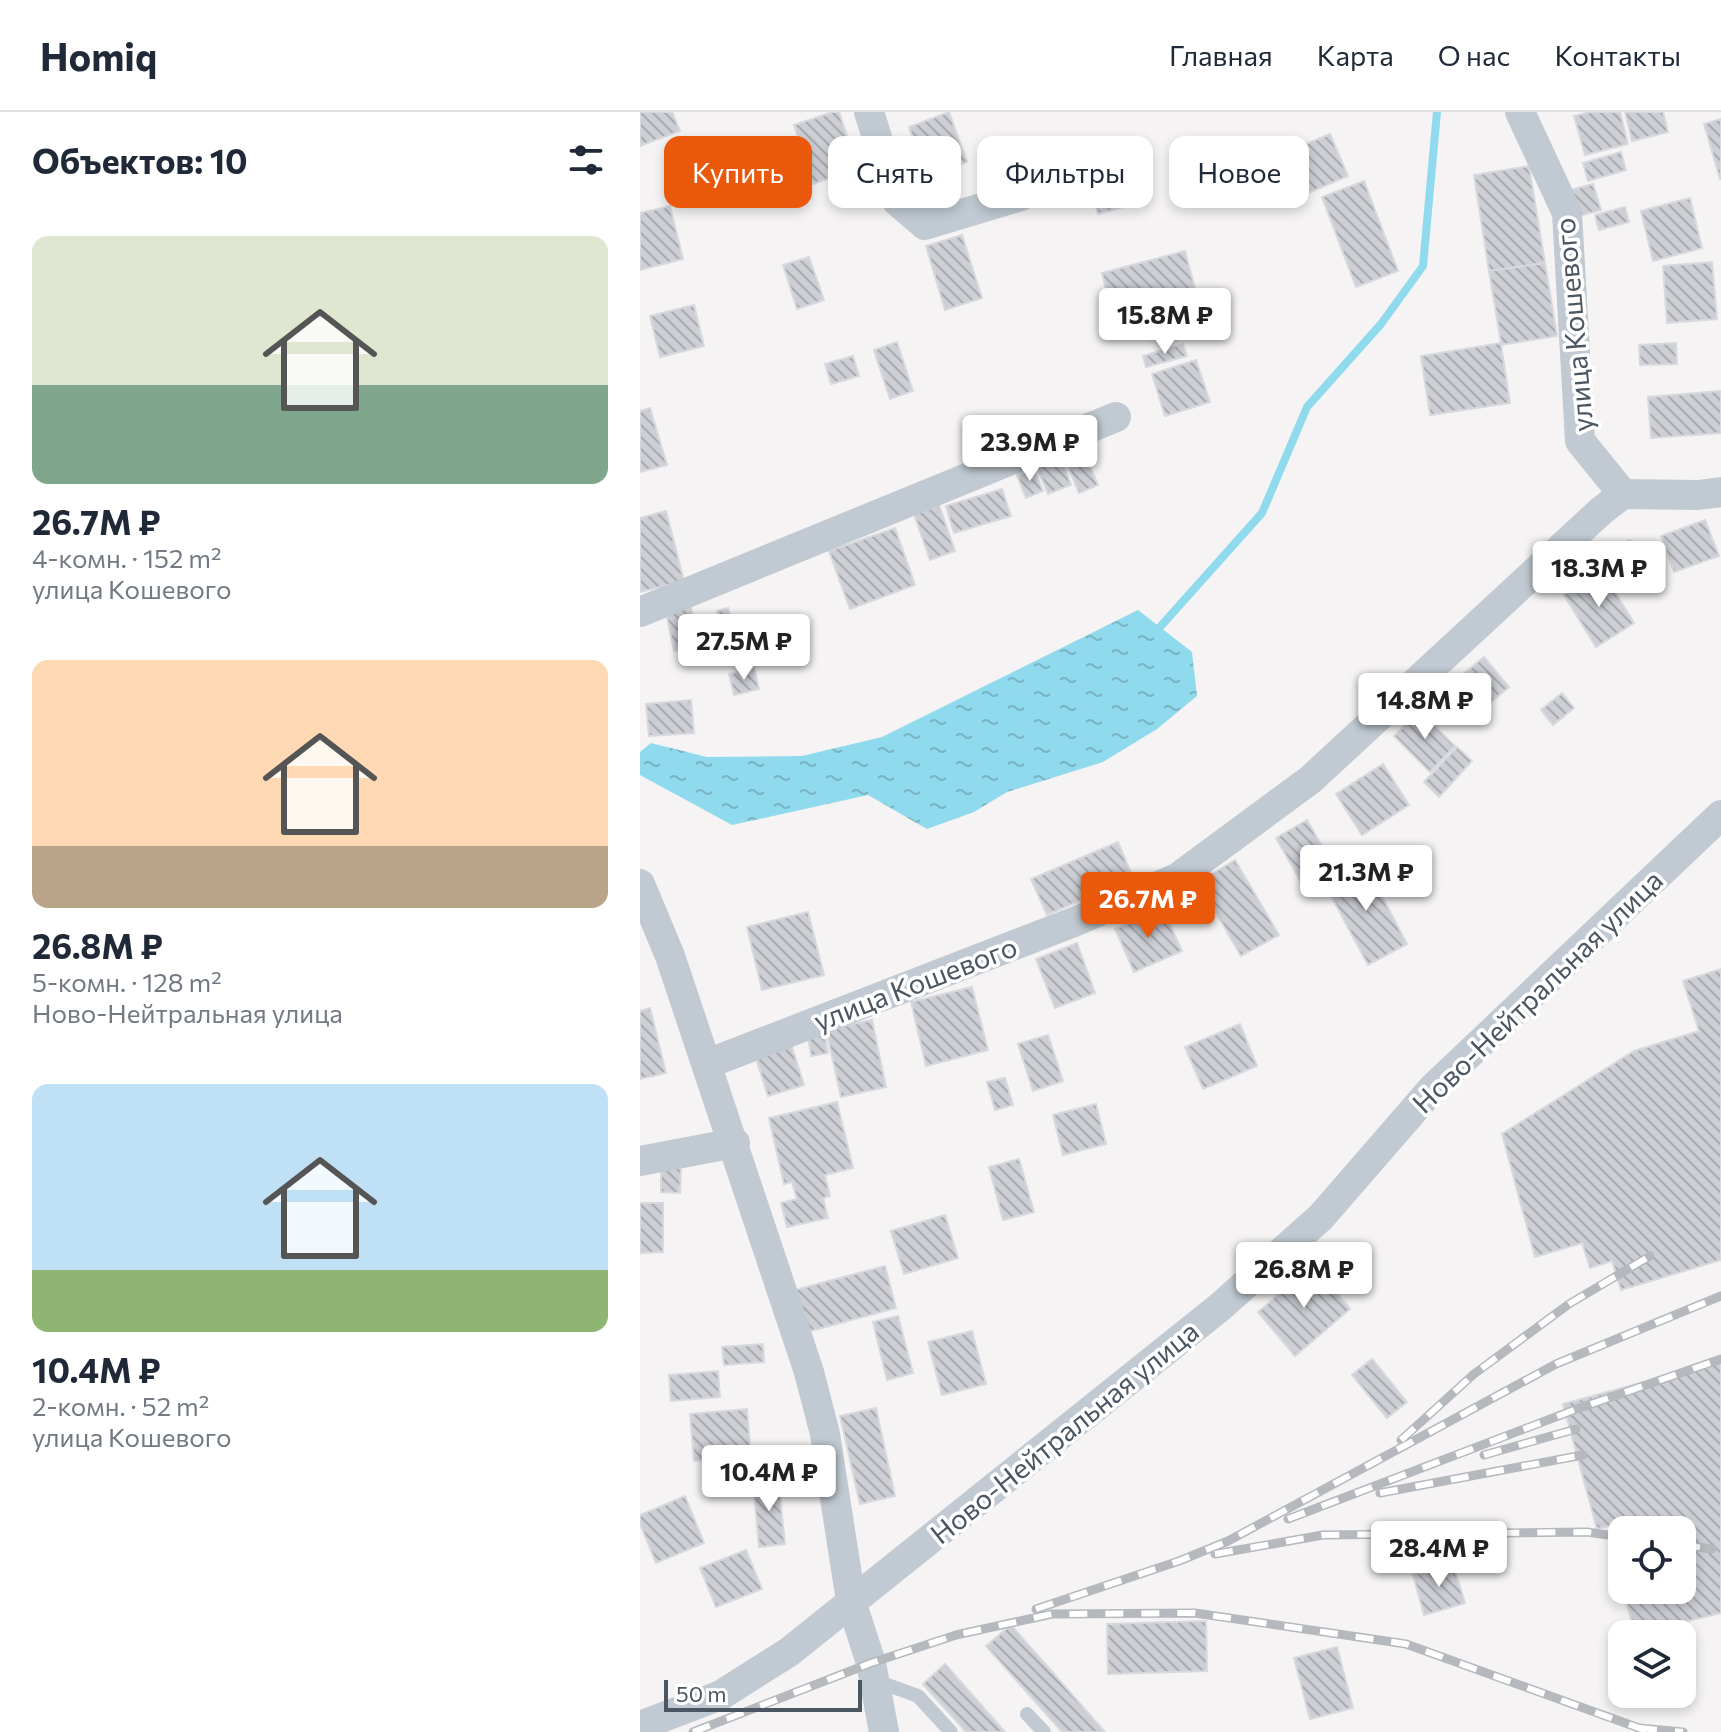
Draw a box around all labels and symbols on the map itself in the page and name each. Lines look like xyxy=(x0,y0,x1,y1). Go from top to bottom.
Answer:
street label: улица Кошевого xyxy=(1547,216,1599,434)
pin: 15.8M ₽ xyxy=(1091,288,1239,356)
pin: 23.9M ₽ xyxy=(956,415,1104,483)
pin: 18.3M ₽ xyxy=(1525,541,1673,609)
pin: 27.5M ₽ xyxy=(670,614,818,682)
pin: 14.8M ₽ xyxy=(1351,673,1499,741)
pin: 21.3M ₽ xyxy=(1292,845,1440,913)
street label: Ново-Нейтральная улица xyxy=(1405,863,1669,1119)
pin: 26.7M ₽ xyxy=(1074,872,1222,940)
street label: улица Кошевого xyxy=(809,929,1021,1037)
pin: 26.8M ₽ xyxy=(1230,1242,1378,1310)
street label: Ново-Нейтральная улица xyxy=(923,1313,1205,1551)
pin: 10.4M ₽ xyxy=(695,1445,843,1513)
pin: 28.4M ₽ xyxy=(1365,1521,1513,1589)
scale bar xyxy=(664,1676,862,1712)

